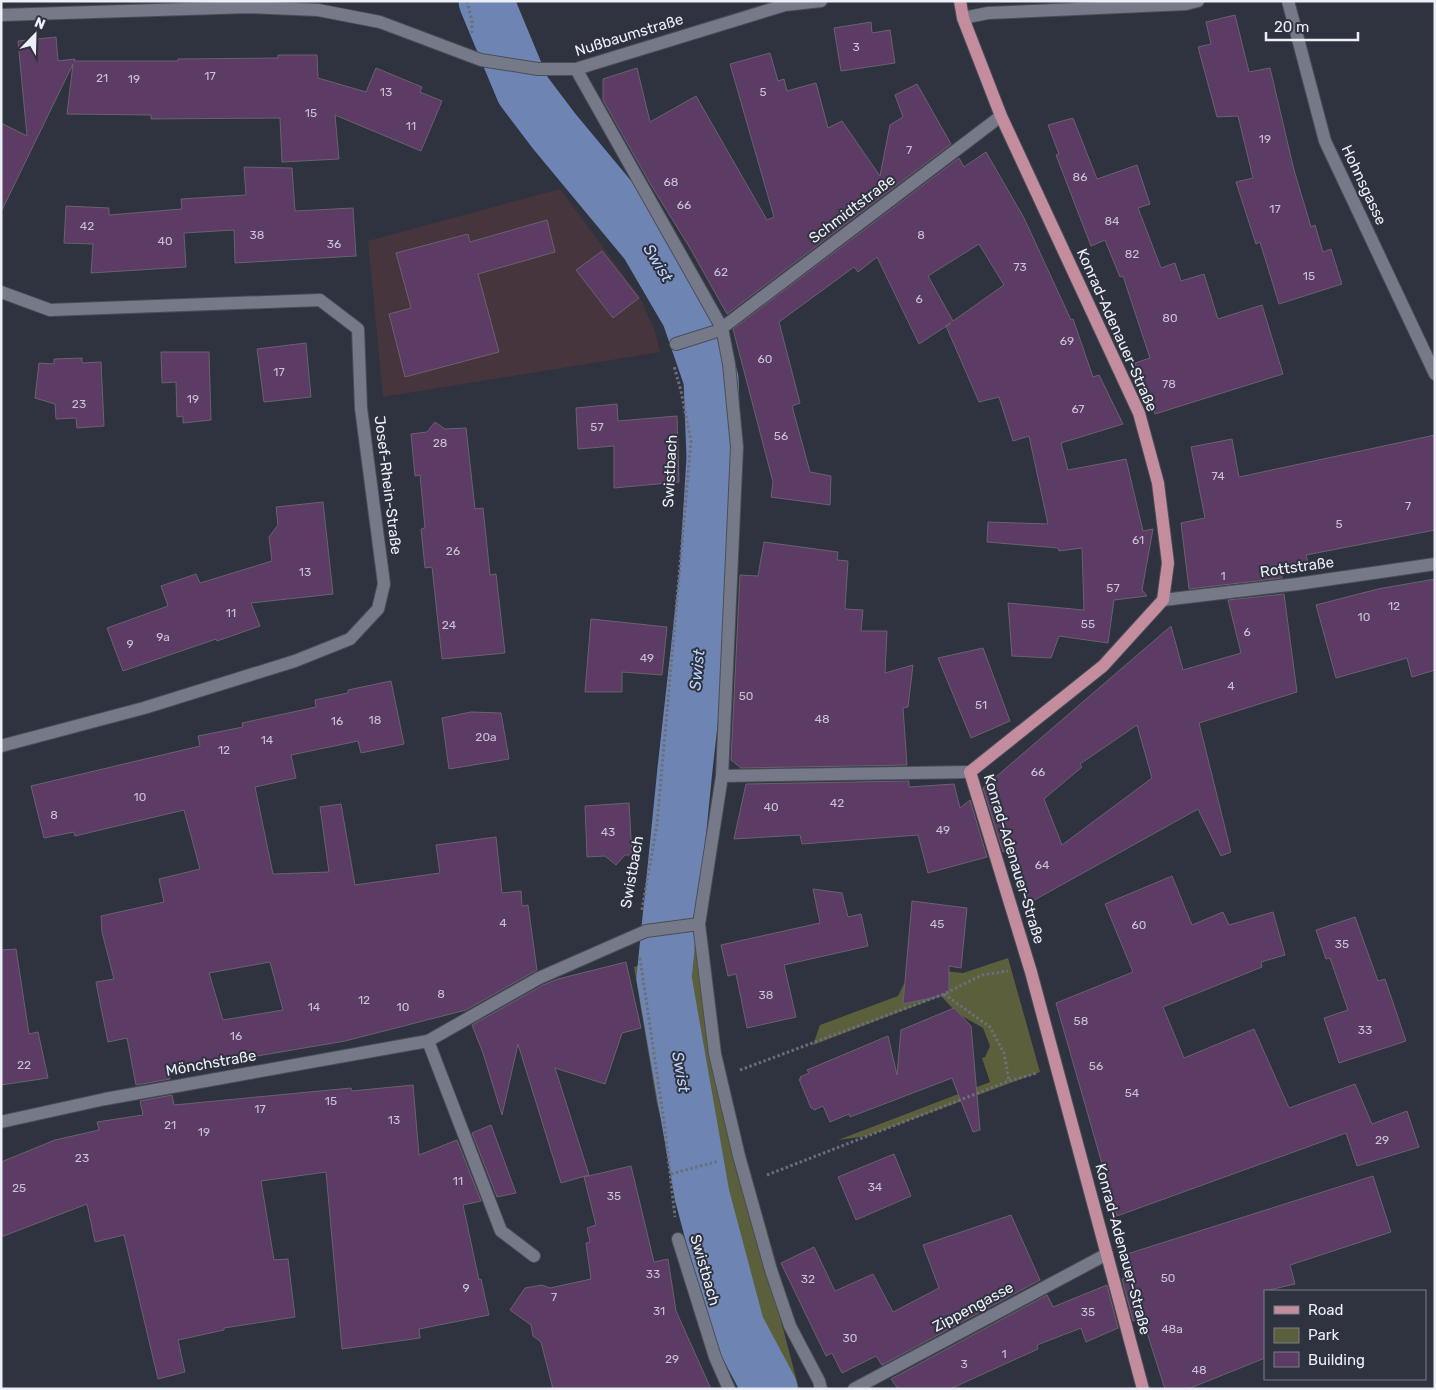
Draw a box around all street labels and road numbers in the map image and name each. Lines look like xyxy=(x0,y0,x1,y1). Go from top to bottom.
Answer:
street label: Nußbaumstraße xyxy=(573,10,685,60)
street label: Hohnsgasse xyxy=(1338,142,1390,228)
street label: Schmidtstraße xyxy=(805,171,899,247)
street label: Konrad-Adenauer-Straße xyxy=(1073,246,1161,414)
street label: Josef-Rhein-Straße xyxy=(371,414,405,556)
street label: Swistbach xyxy=(659,434,681,508)
street label: Rottstraße xyxy=(1259,553,1335,581)
street label: Konrad-Adenauer-Straße xyxy=(980,772,1048,946)
street label: Swistbach xyxy=(617,834,647,910)
street label: Mönchstraße xyxy=(164,1046,258,1080)
street label: Konrad-Adenauer-Straße xyxy=(1091,1161,1155,1337)
street label: Swistbach xyxy=(686,1232,724,1308)
street label: Zippengasse xyxy=(930,1278,1016,1336)

